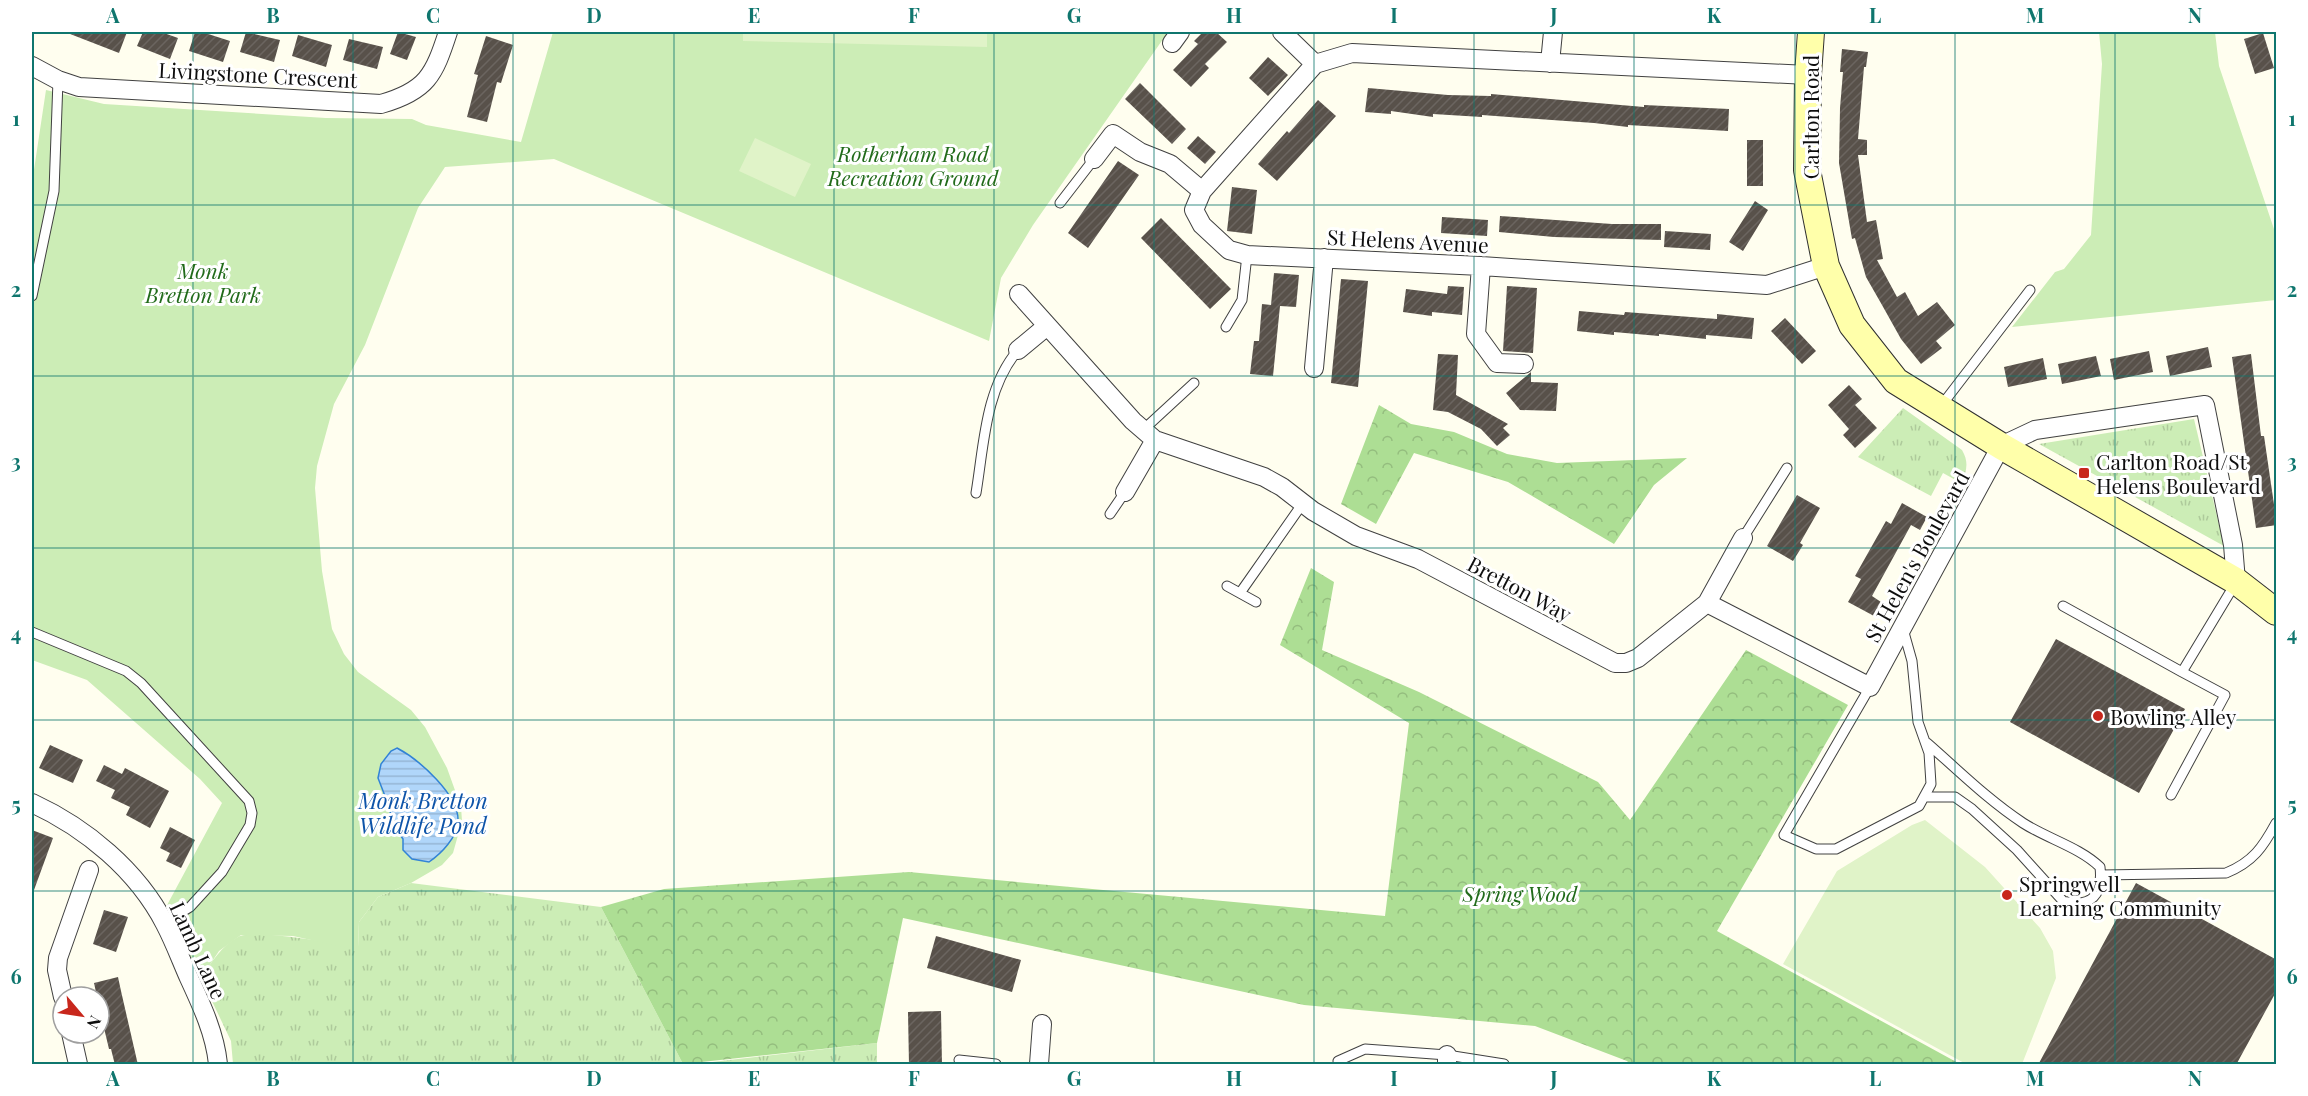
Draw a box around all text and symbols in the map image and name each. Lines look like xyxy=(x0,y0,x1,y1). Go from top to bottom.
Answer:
text: A xyxy=(105,1,120,28)
text: B xyxy=(266,1,280,28)
text: C xyxy=(426,1,440,28)
text: D xyxy=(586,1,602,28)
text: E xyxy=(748,1,760,28)
text: F xyxy=(908,1,920,28)
text: G xyxy=(1067,1,1082,28)
text: H xyxy=(1226,1,1242,28)
text: I xyxy=(1390,1,1398,28)
text: J xyxy=(1549,1,1558,28)
text: K xyxy=(1707,1,1722,28)
text: L xyxy=(1869,1,1881,28)
text: M xyxy=(2026,1,2044,28)
text: N xyxy=(2188,1,2202,28)
street label: Livingstone Crescent xyxy=(158,55,359,93)
street label: Carlton Road xyxy=(1796,55,1824,179)
text: 1 xyxy=(12,104,20,131)
text: 1 xyxy=(2288,104,2296,131)
park label: Rotherham Road Recreation Ground xyxy=(827,139,999,191)
street label: St Helens Avenue xyxy=(1326,222,1490,258)
park label: Monk Bretton Park xyxy=(144,256,261,308)
text: 2 xyxy=(11,275,21,302)
text: 2 xyxy=(2287,275,2297,302)
text: 3 xyxy=(11,447,21,474)
place label: Carlton Road/St Helens Boulevard xyxy=(2096,447,2261,499)
text: 3 xyxy=(2287,447,2297,474)
street label: St Helen's Boulevard xyxy=(1857,465,1975,647)
marker: Carlton Road/St Helens Boulevard xyxy=(2077,466,2091,480)
street label: Bretton Way xyxy=(1463,549,1577,627)
text: 4 xyxy=(11,619,21,646)
text: 4 xyxy=(2287,619,2297,646)
place label: Bowling Alley xyxy=(2110,702,2237,730)
marker: Bowling Alley xyxy=(2091,709,2105,723)
water label: Monk Bretton Wildlife Pond xyxy=(357,785,488,840)
text: 5 xyxy=(11,790,21,817)
text: 5 xyxy=(2287,790,2297,817)
place label: Springwell Learning Community xyxy=(2019,869,2222,921)
park label: Spring Wood xyxy=(1462,879,1578,907)
marker: Springwell Learning Community xyxy=(2000,888,2014,902)
street label: Lamb Lane xyxy=(164,897,234,1003)
text: 6 xyxy=(10,962,22,989)
text: 6 xyxy=(2286,962,2298,989)
north arrow xyxy=(51,985,111,1045)
text: N xyxy=(82,1012,107,1033)
text: A xyxy=(105,1064,120,1091)
text: B xyxy=(266,1064,280,1091)
text: C xyxy=(426,1064,440,1091)
text: D xyxy=(586,1064,602,1091)
text: E xyxy=(748,1064,760,1091)
text: F xyxy=(908,1064,920,1091)
text: G xyxy=(1067,1064,1082,1091)
text: H xyxy=(1226,1064,1242,1091)
text: I xyxy=(1390,1064,1398,1091)
text: J xyxy=(1549,1064,1558,1091)
text: K xyxy=(1707,1064,1722,1091)
text: L xyxy=(1869,1064,1881,1091)
text: M xyxy=(2026,1064,2044,1091)
text: N xyxy=(2188,1064,2202,1091)

